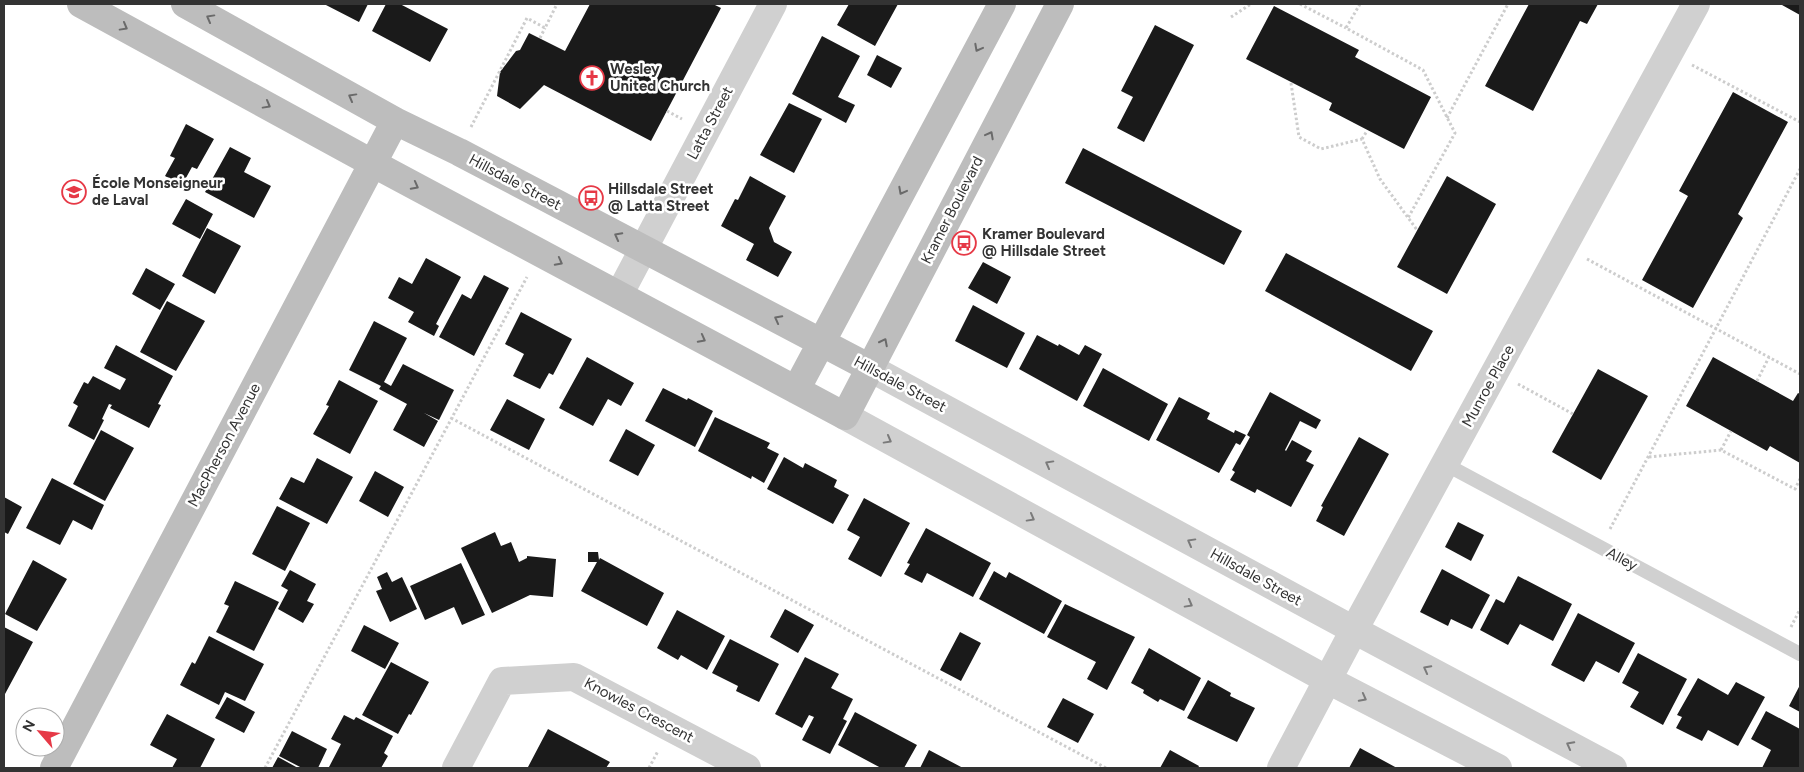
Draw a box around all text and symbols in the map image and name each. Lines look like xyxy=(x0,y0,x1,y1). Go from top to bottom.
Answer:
one-way arrow xyxy=(206,14,215,24)
one-way arrow xyxy=(119,21,128,31)
one-way arrow xyxy=(975,43,985,52)
place label: Wesley United Church xyxy=(610,60,710,95)
church icon: Wesley United Church xyxy=(579,65,605,91)
street label: Latta Street xyxy=(683,83,737,163)
one-way arrow xyxy=(348,93,357,103)
one-way arrow xyxy=(261,99,270,109)
one-way arrow xyxy=(984,132,994,141)
street label: Hillsdale Street xyxy=(466,150,565,214)
street label: Kramer Boulevard xyxy=(917,153,987,267)
place label: École Monseigneur de Laval xyxy=(92,174,223,209)
school or university icon: École Monseigneur de Laval xyxy=(61,179,87,205)
one-way arrow xyxy=(410,180,419,190)
place label: Hillsdale Street @ Latta Street xyxy=(608,180,714,215)
bus stop icon: Hillsdale Street @ Latta Street xyxy=(578,185,604,211)
one-way arrow xyxy=(898,186,908,195)
place label: Kramer Boulevard @ Hillsdale Street xyxy=(982,225,1106,260)
bus stop icon: Kramer Boulevard @ Hillsdale Street xyxy=(951,230,977,256)
one-way arrow xyxy=(615,232,624,242)
one-way arrow xyxy=(553,256,562,266)
one-way arrow xyxy=(774,315,783,325)
one-way arrow xyxy=(697,333,706,343)
one-way arrow xyxy=(878,338,888,347)
street label: Munroe Place xyxy=(1458,342,1518,430)
street label: Hillsdale Street xyxy=(851,352,950,416)
street label: MacPherson Avenue xyxy=(184,380,264,510)
one-way arrow xyxy=(883,434,892,444)
one-way arrow xyxy=(1045,461,1054,471)
one-way arrow xyxy=(1026,511,1035,521)
one-way arrow xyxy=(1188,538,1197,548)
street label: Alley xyxy=(1603,543,1641,575)
street label: Hillsdale Street xyxy=(1207,544,1305,610)
one-way arrow xyxy=(1184,598,1193,608)
one-way arrow xyxy=(1423,665,1432,675)
street label: Knowles Crescent xyxy=(581,674,697,747)
one-way arrow xyxy=(1357,692,1366,702)
north arrow xyxy=(15,707,65,757)
text: N xyxy=(19,717,39,735)
one-way arrow xyxy=(1567,741,1576,751)

